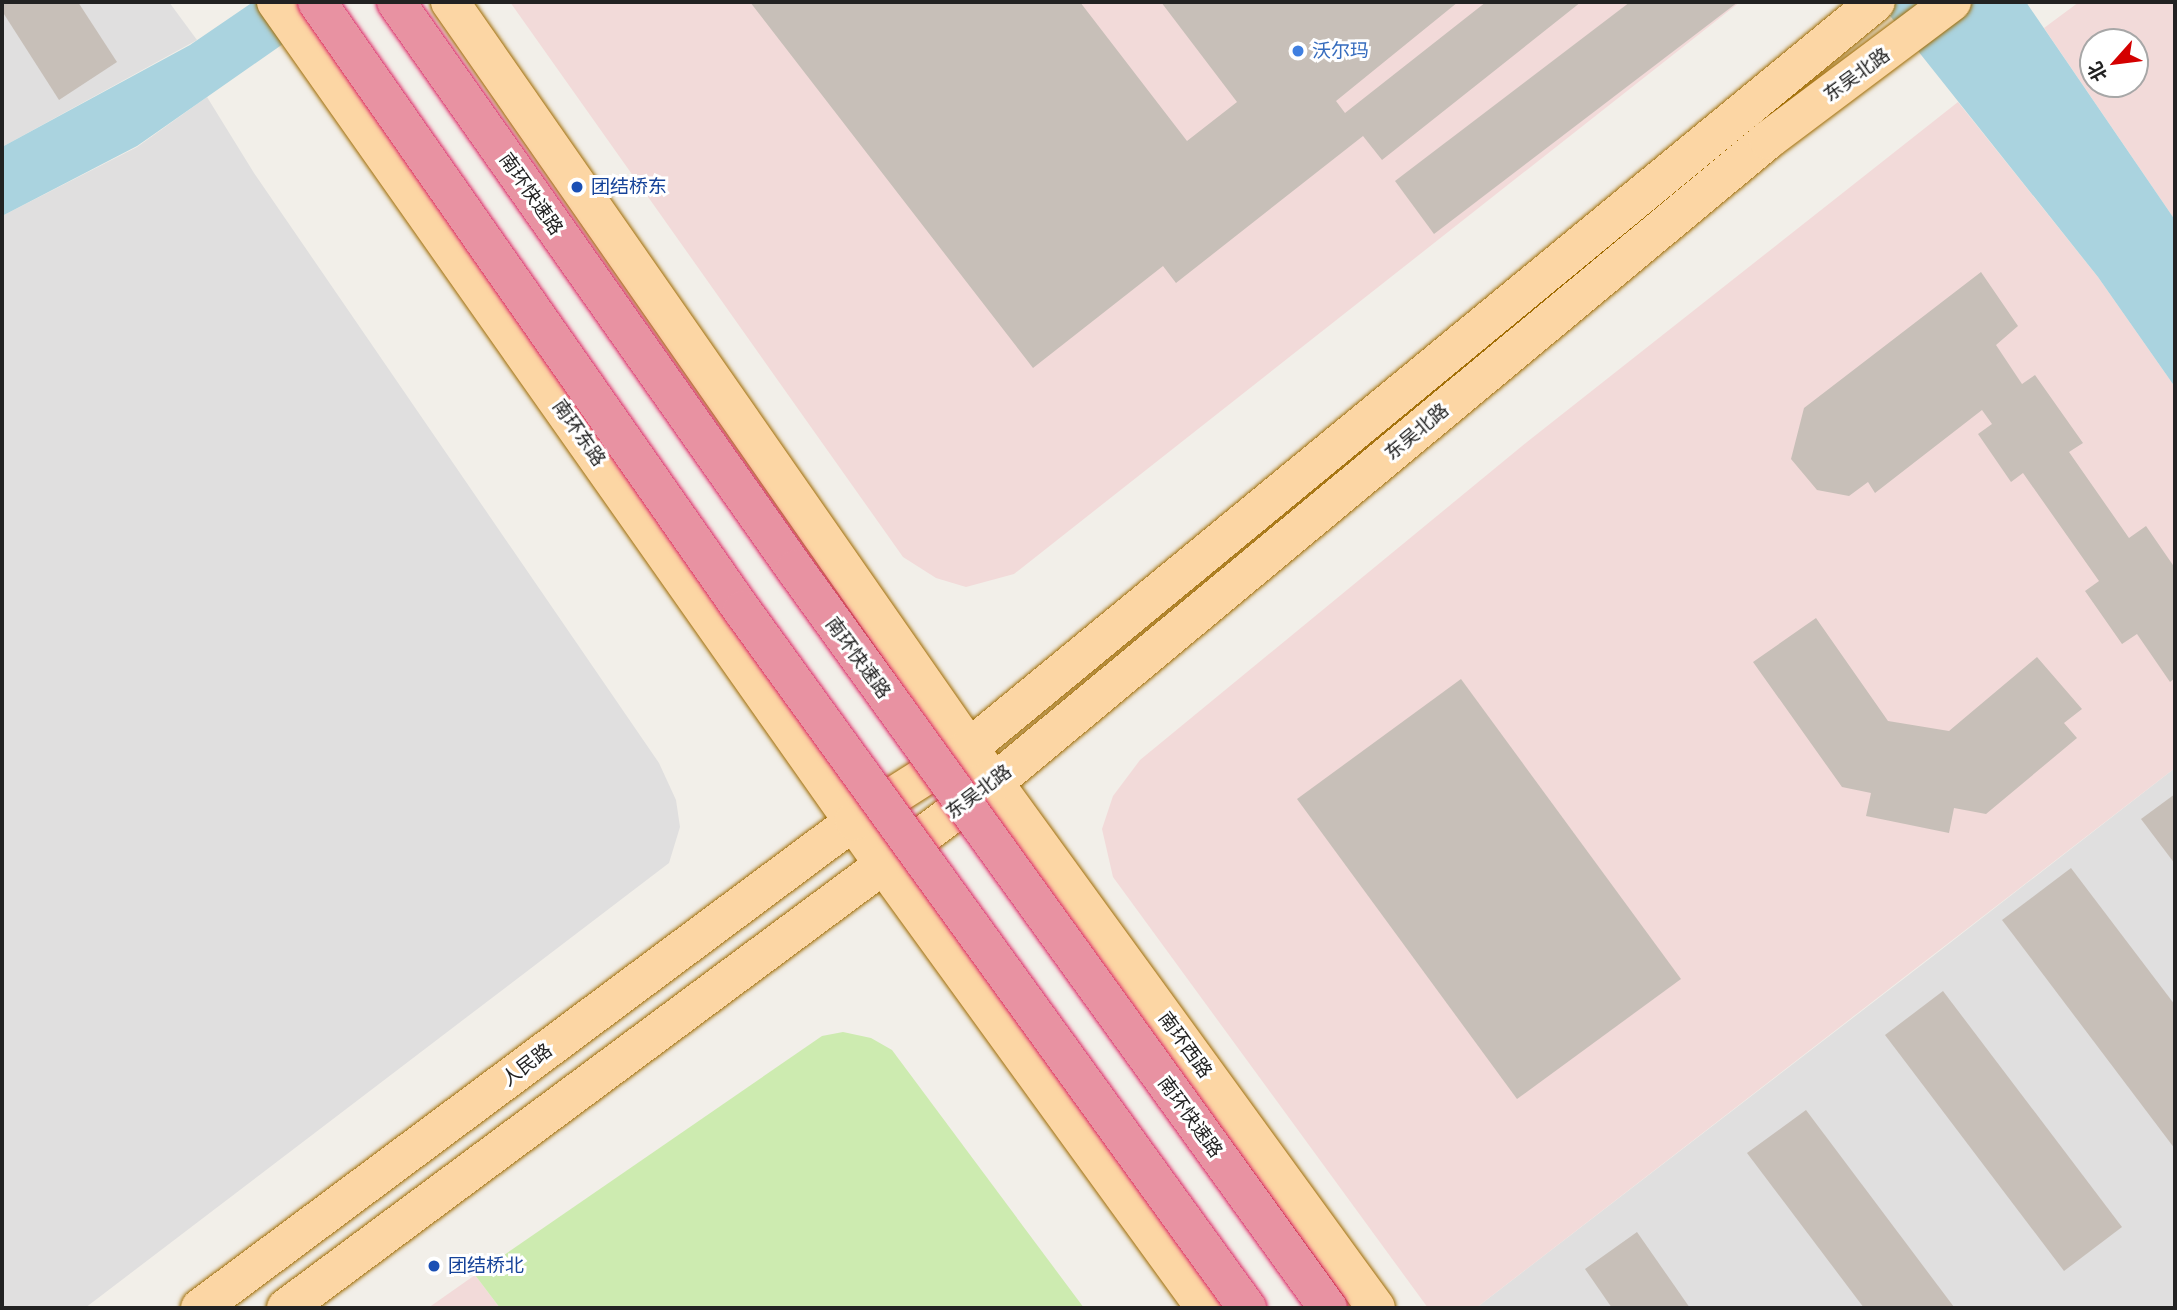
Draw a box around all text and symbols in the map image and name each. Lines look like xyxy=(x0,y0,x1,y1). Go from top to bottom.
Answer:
north arrow xyxy=(2079,28,2149,98)
place label: 沃尔玛 xyxy=(1312,40,1369,62)
marker: 沃尔玛 xyxy=(1290,43,1306,59)
street label: 东吴北路 xyxy=(1820,43,1894,107)
text: 北 xyxy=(2083,58,2111,85)
street label: 南环快速路 xyxy=(494,149,568,239)
place label: 团结桥东 xyxy=(591,176,667,198)
marker: 团结桥东 xyxy=(569,179,585,195)
street label: 南环东路 xyxy=(548,395,610,471)
street label: 东吴北路 xyxy=(1381,399,1453,465)
street label: 南环快速路 xyxy=(821,613,895,703)
street label: 东吴北路 xyxy=(942,760,1016,824)
street label: 南环西路 xyxy=(1153,1008,1217,1082)
street label: 人民路 xyxy=(497,1039,557,1091)
street label: 南环快速路 xyxy=(1153,1072,1227,1162)
place label: 团结桥北 xyxy=(448,1255,524,1277)
marker: 团结桥北 xyxy=(426,1258,442,1274)

